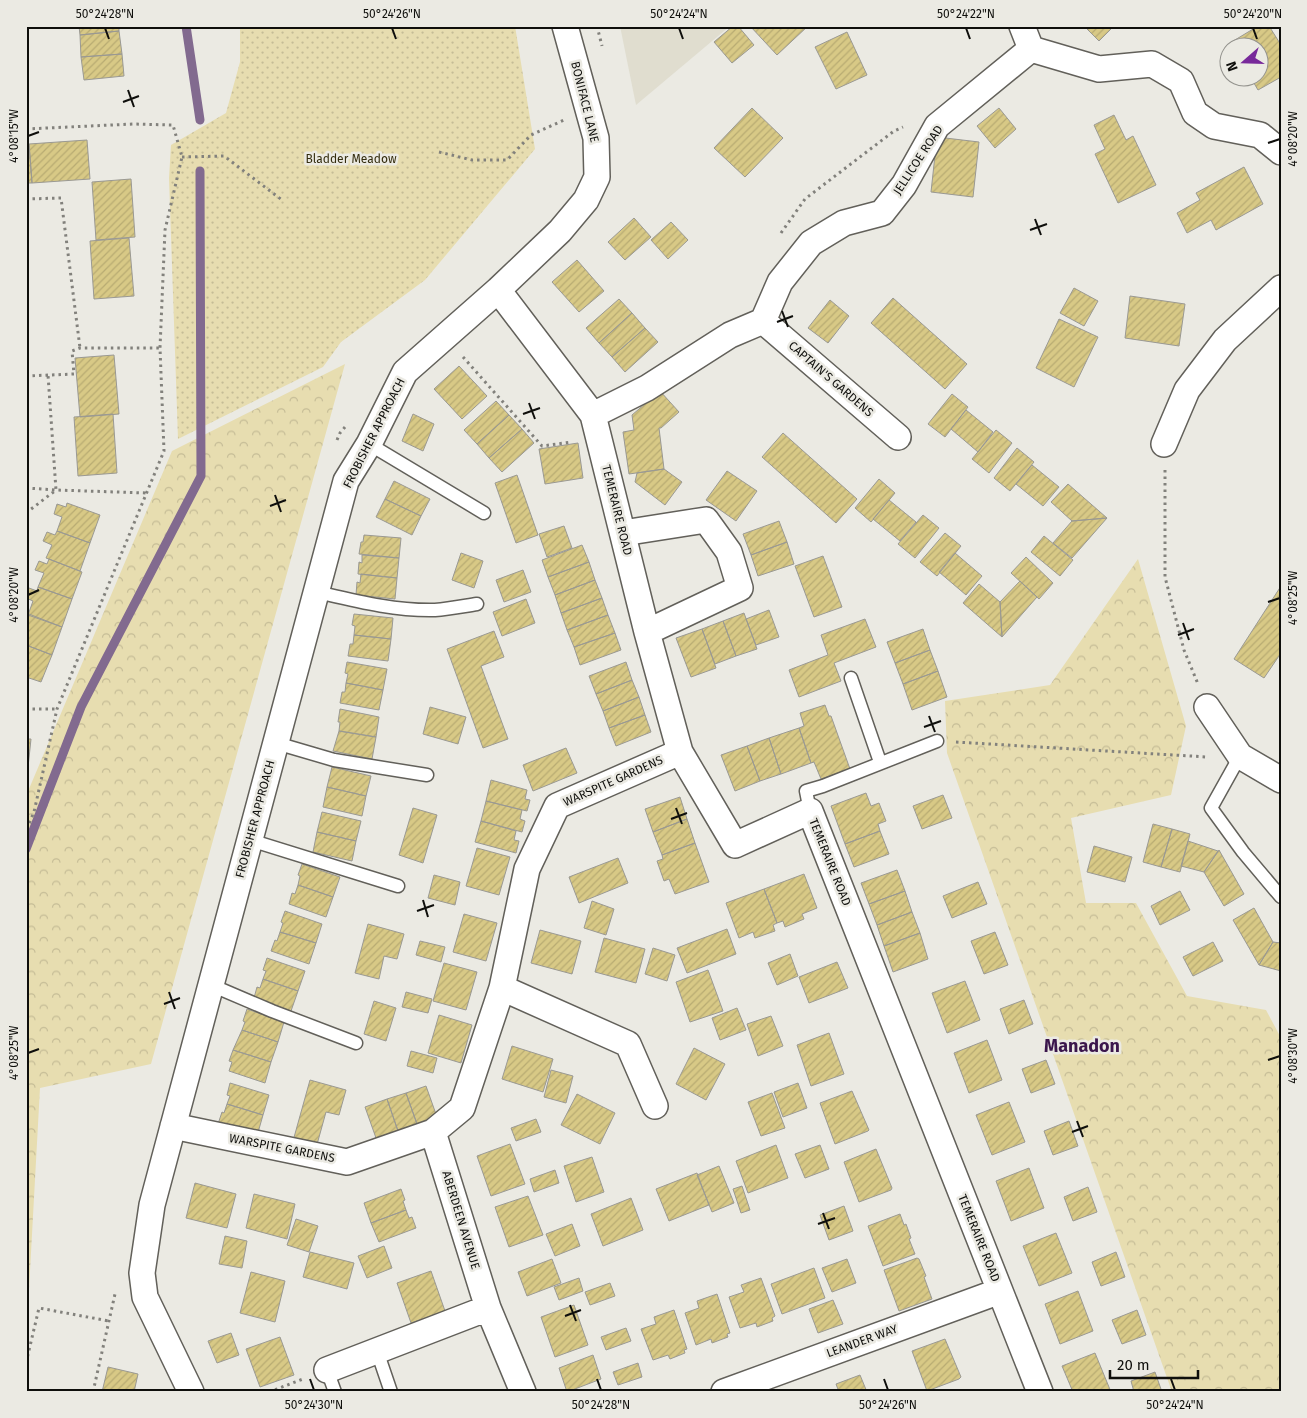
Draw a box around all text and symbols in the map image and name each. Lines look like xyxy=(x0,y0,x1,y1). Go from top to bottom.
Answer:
text: 50°24'28"N xyxy=(76,7,134,21)
text: 50°24'26"N xyxy=(363,7,421,21)
text: 50°24'24"N xyxy=(650,7,708,21)
text: 50°24'22"N xyxy=(937,7,995,21)
text: 50°24'20"N xyxy=(1224,7,1282,21)
north arrow xyxy=(1220,38,1270,88)
text: N xyxy=(1223,59,1242,74)
street label: BONIFACE LANE xyxy=(568,60,602,144)
text: 4°08'15"W xyxy=(7,109,21,163)
text: 4°08'20"W xyxy=(1286,111,1300,167)
street label: JELLICOE ROAD xyxy=(890,122,946,197)
park label: Bladder Meadow xyxy=(305,152,397,166)
street label: CAPTAIN'S GARDENS xyxy=(786,338,876,420)
street label: FROBISHER APPROACH xyxy=(340,376,408,490)
street label: TEMERAIRE ROAD xyxy=(599,463,635,557)
text: 4°08'20"W xyxy=(7,567,21,623)
text: 4°08'25"W xyxy=(1286,571,1300,625)
street label: WARSPITE GARDENS xyxy=(561,753,665,809)
street label: FROBISHER APPROACH xyxy=(233,758,277,880)
street label: TEMERAIRE ROAD xyxy=(806,816,854,908)
text: 4°08'25"W xyxy=(7,1026,21,1080)
text: 4°08'30"W xyxy=(1286,1028,1300,1084)
district label: Manadon xyxy=(1044,1035,1120,1057)
street label: WARSPITE GARDENS xyxy=(228,1131,337,1165)
street label: ABERDEEN AVENUE xyxy=(439,1169,483,1271)
street label: TEMERAIRE ROAD xyxy=(955,1192,1003,1284)
street label: LEANDER WAY xyxy=(824,1321,900,1360)
scale bar xyxy=(1110,1348,1197,1380)
text: 20 m xyxy=(1117,1356,1150,1374)
text: 50°24'30"N xyxy=(285,1398,343,1412)
text: 50°24'28"N xyxy=(572,1398,630,1412)
text: 50°24'26"N xyxy=(859,1398,917,1412)
text: 50°24'24"N xyxy=(1146,1398,1204,1412)

